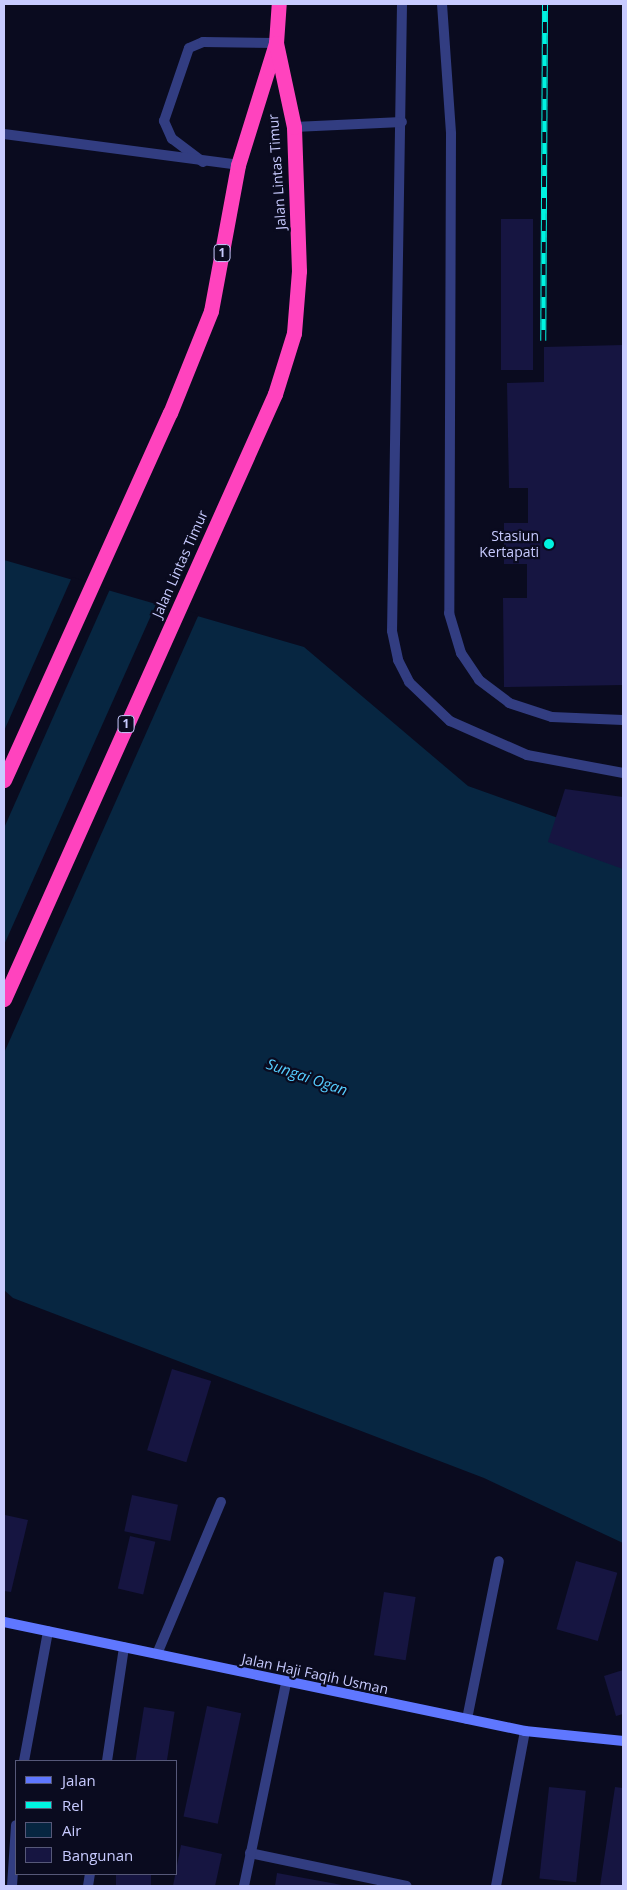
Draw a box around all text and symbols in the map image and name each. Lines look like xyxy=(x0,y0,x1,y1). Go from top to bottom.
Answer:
street label: Jalan Lintas Timur xyxy=(265,114,289,230)
road number: 1 xyxy=(213,244,231,262)
street label: Jalan Lintas Timur xyxy=(149,508,211,620)
place label: Stasiun Kertapati xyxy=(479,528,539,560)
marker: Stasiun Kertapati xyxy=(543,538,555,550)
road number: 1 xyxy=(117,714,135,734)
water label: Sungai Ogan xyxy=(264,1055,350,1099)
street label: Jalan Haji Faqih Usman xyxy=(240,1650,390,1698)
legend xyxy=(15,1760,178,1875)
text: Jalan xyxy=(62,1770,96,1790)
text: Rel xyxy=(62,1795,83,1815)
text: Air xyxy=(62,1820,81,1840)
text: Bangunan xyxy=(62,1845,133,1865)

